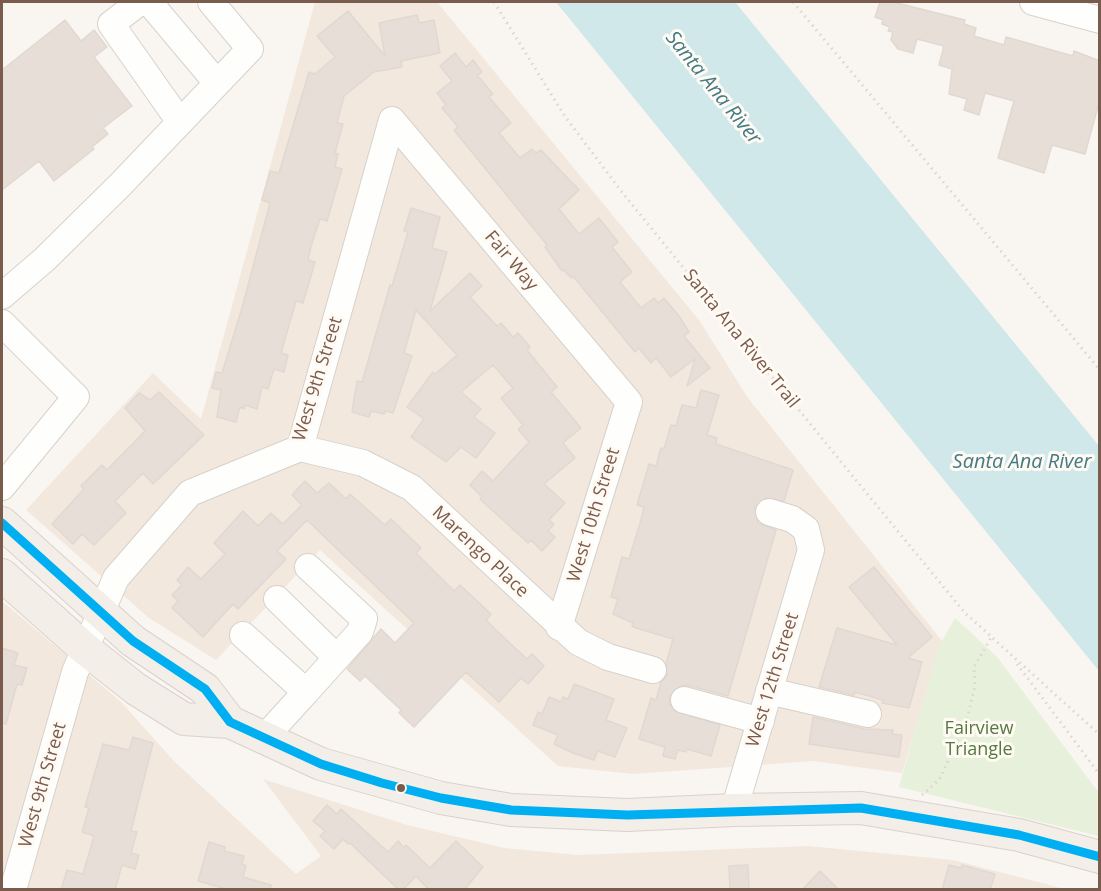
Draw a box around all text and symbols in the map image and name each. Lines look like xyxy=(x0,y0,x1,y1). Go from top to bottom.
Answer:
water label: Santa Ana River xyxy=(660,27,766,149)
street label: Fair Way xyxy=(480,227,542,295)
street label: Santa Ana River Trail xyxy=(678,265,804,413)
street label: West 9th Street xyxy=(289,314,347,444)
street label: West 10th Street xyxy=(563,445,625,585)
water label: Santa Ana River xyxy=(953,450,1091,474)
street label: Marengo Place xyxy=(427,502,533,602)
street label: West 12th Street xyxy=(742,610,804,750)
park label: Fairview Triangle xyxy=(945,718,1013,760)
street label: West 9th Street xyxy=(15,720,71,850)
unlabelled marker xyxy=(395,782,407,794)

